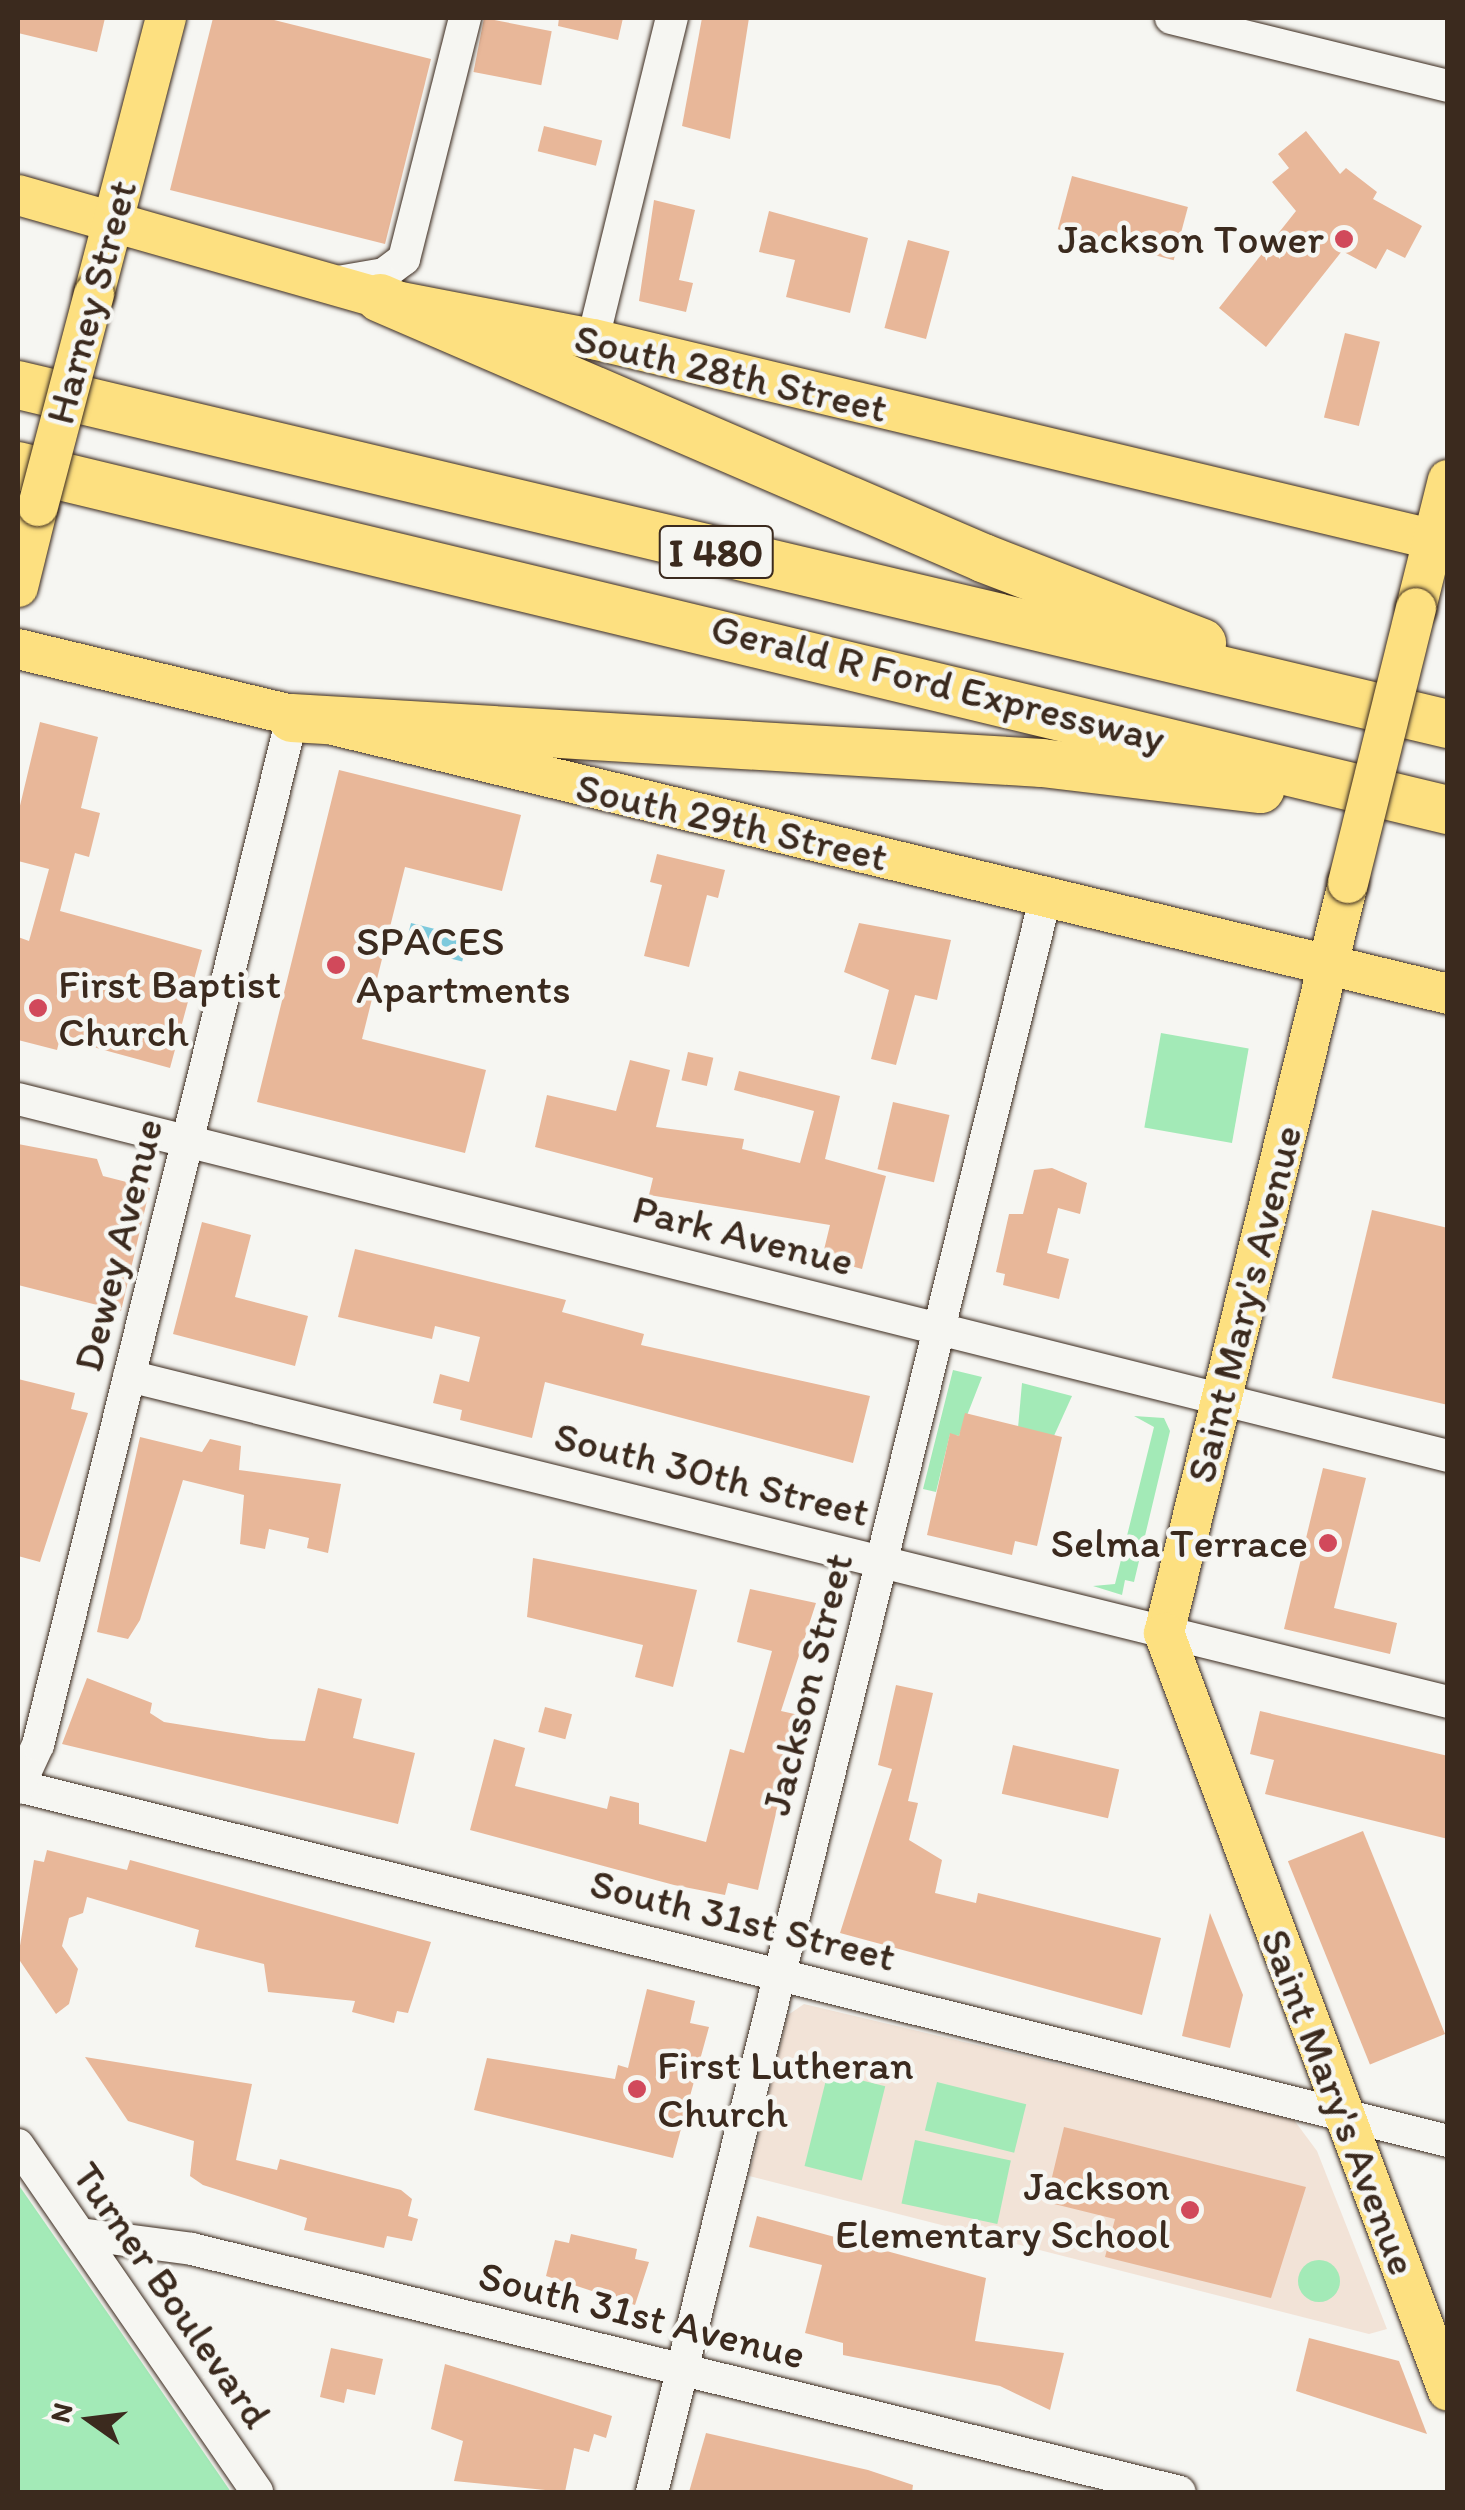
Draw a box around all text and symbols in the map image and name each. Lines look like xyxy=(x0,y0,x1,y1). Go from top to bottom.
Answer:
street label: Harney Street xyxy=(34,175,148,429)
place label: Jackson Tower xyxy=(1063,214,1324,264)
marker: Jackson Tower xyxy=(1333,228,1355,250)
street label: South 28th Street xyxy=(571,313,891,433)
road number: I 480 xyxy=(658,517,774,587)
street label: Gerald R Ford Expressway xyxy=(707,603,1169,763)
street label: South 29th Street xyxy=(572,762,892,882)
place label: SPACES Apartments xyxy=(356,916,571,1014)
marker: SPACES Apartments xyxy=(325,954,347,976)
place label: First Baptist Church xyxy=(58,959,283,1058)
marker: First Baptist Church xyxy=(27,997,49,1019)
street label: Dewey Avenue xyxy=(62,1114,174,1376)
street label: Saint Mary's Avenue xyxy=(1176,1121,1312,1487)
street label: Park Avenue xyxy=(629,1184,857,1286)
street label: South 30th Street xyxy=(550,1411,874,1537)
place label: Selma Terrace xyxy=(1056,1518,1308,1568)
marker: Selma Terrace xyxy=(1317,1532,1339,1554)
street label: Jackson Street xyxy=(750,1548,864,1820)
street label: South 31st Street xyxy=(586,1858,900,1982)
street label: Saint Mary's Avenue xyxy=(1250,1923,1428,2281)
place label: First Lutheran Church xyxy=(657,2040,913,2138)
marker: First Lutheran Church xyxy=(626,2078,648,2100)
street label: Turner Boulevard xyxy=(61,2152,283,2438)
place label: Jackson Elementary School xyxy=(835,2161,1170,2260)
marker: Jackson Elementary School xyxy=(1179,2199,1201,2221)
street label: South 31st Avenue xyxy=(475,2250,809,2380)
north arrow xyxy=(40,2370,140,2470)
text: N xyxy=(42,2399,80,2426)

